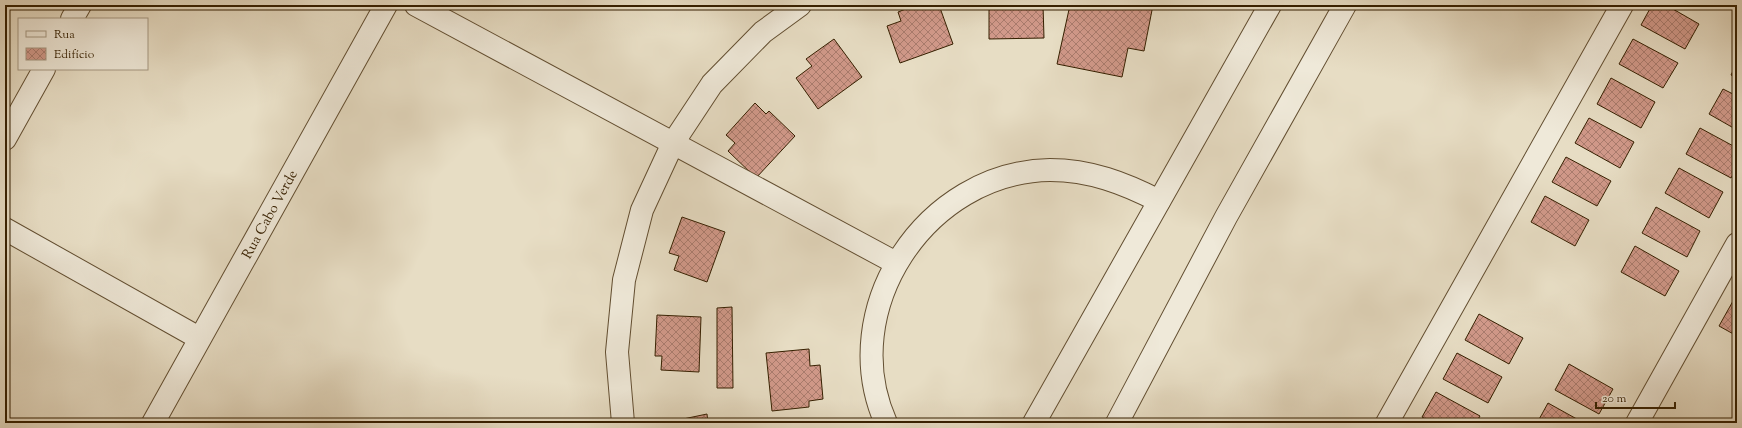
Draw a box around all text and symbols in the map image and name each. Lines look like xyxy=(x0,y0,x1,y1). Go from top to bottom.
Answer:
legend xyxy=(18,18,148,70)
text: Rua xyxy=(54,26,75,44)
text: Edifício xyxy=(54,46,95,64)
street label: Rua Cabo Verde xyxy=(238,167,303,263)
scale bar xyxy=(1596,384,1675,410)
text: 20 m xyxy=(1602,390,1627,408)

